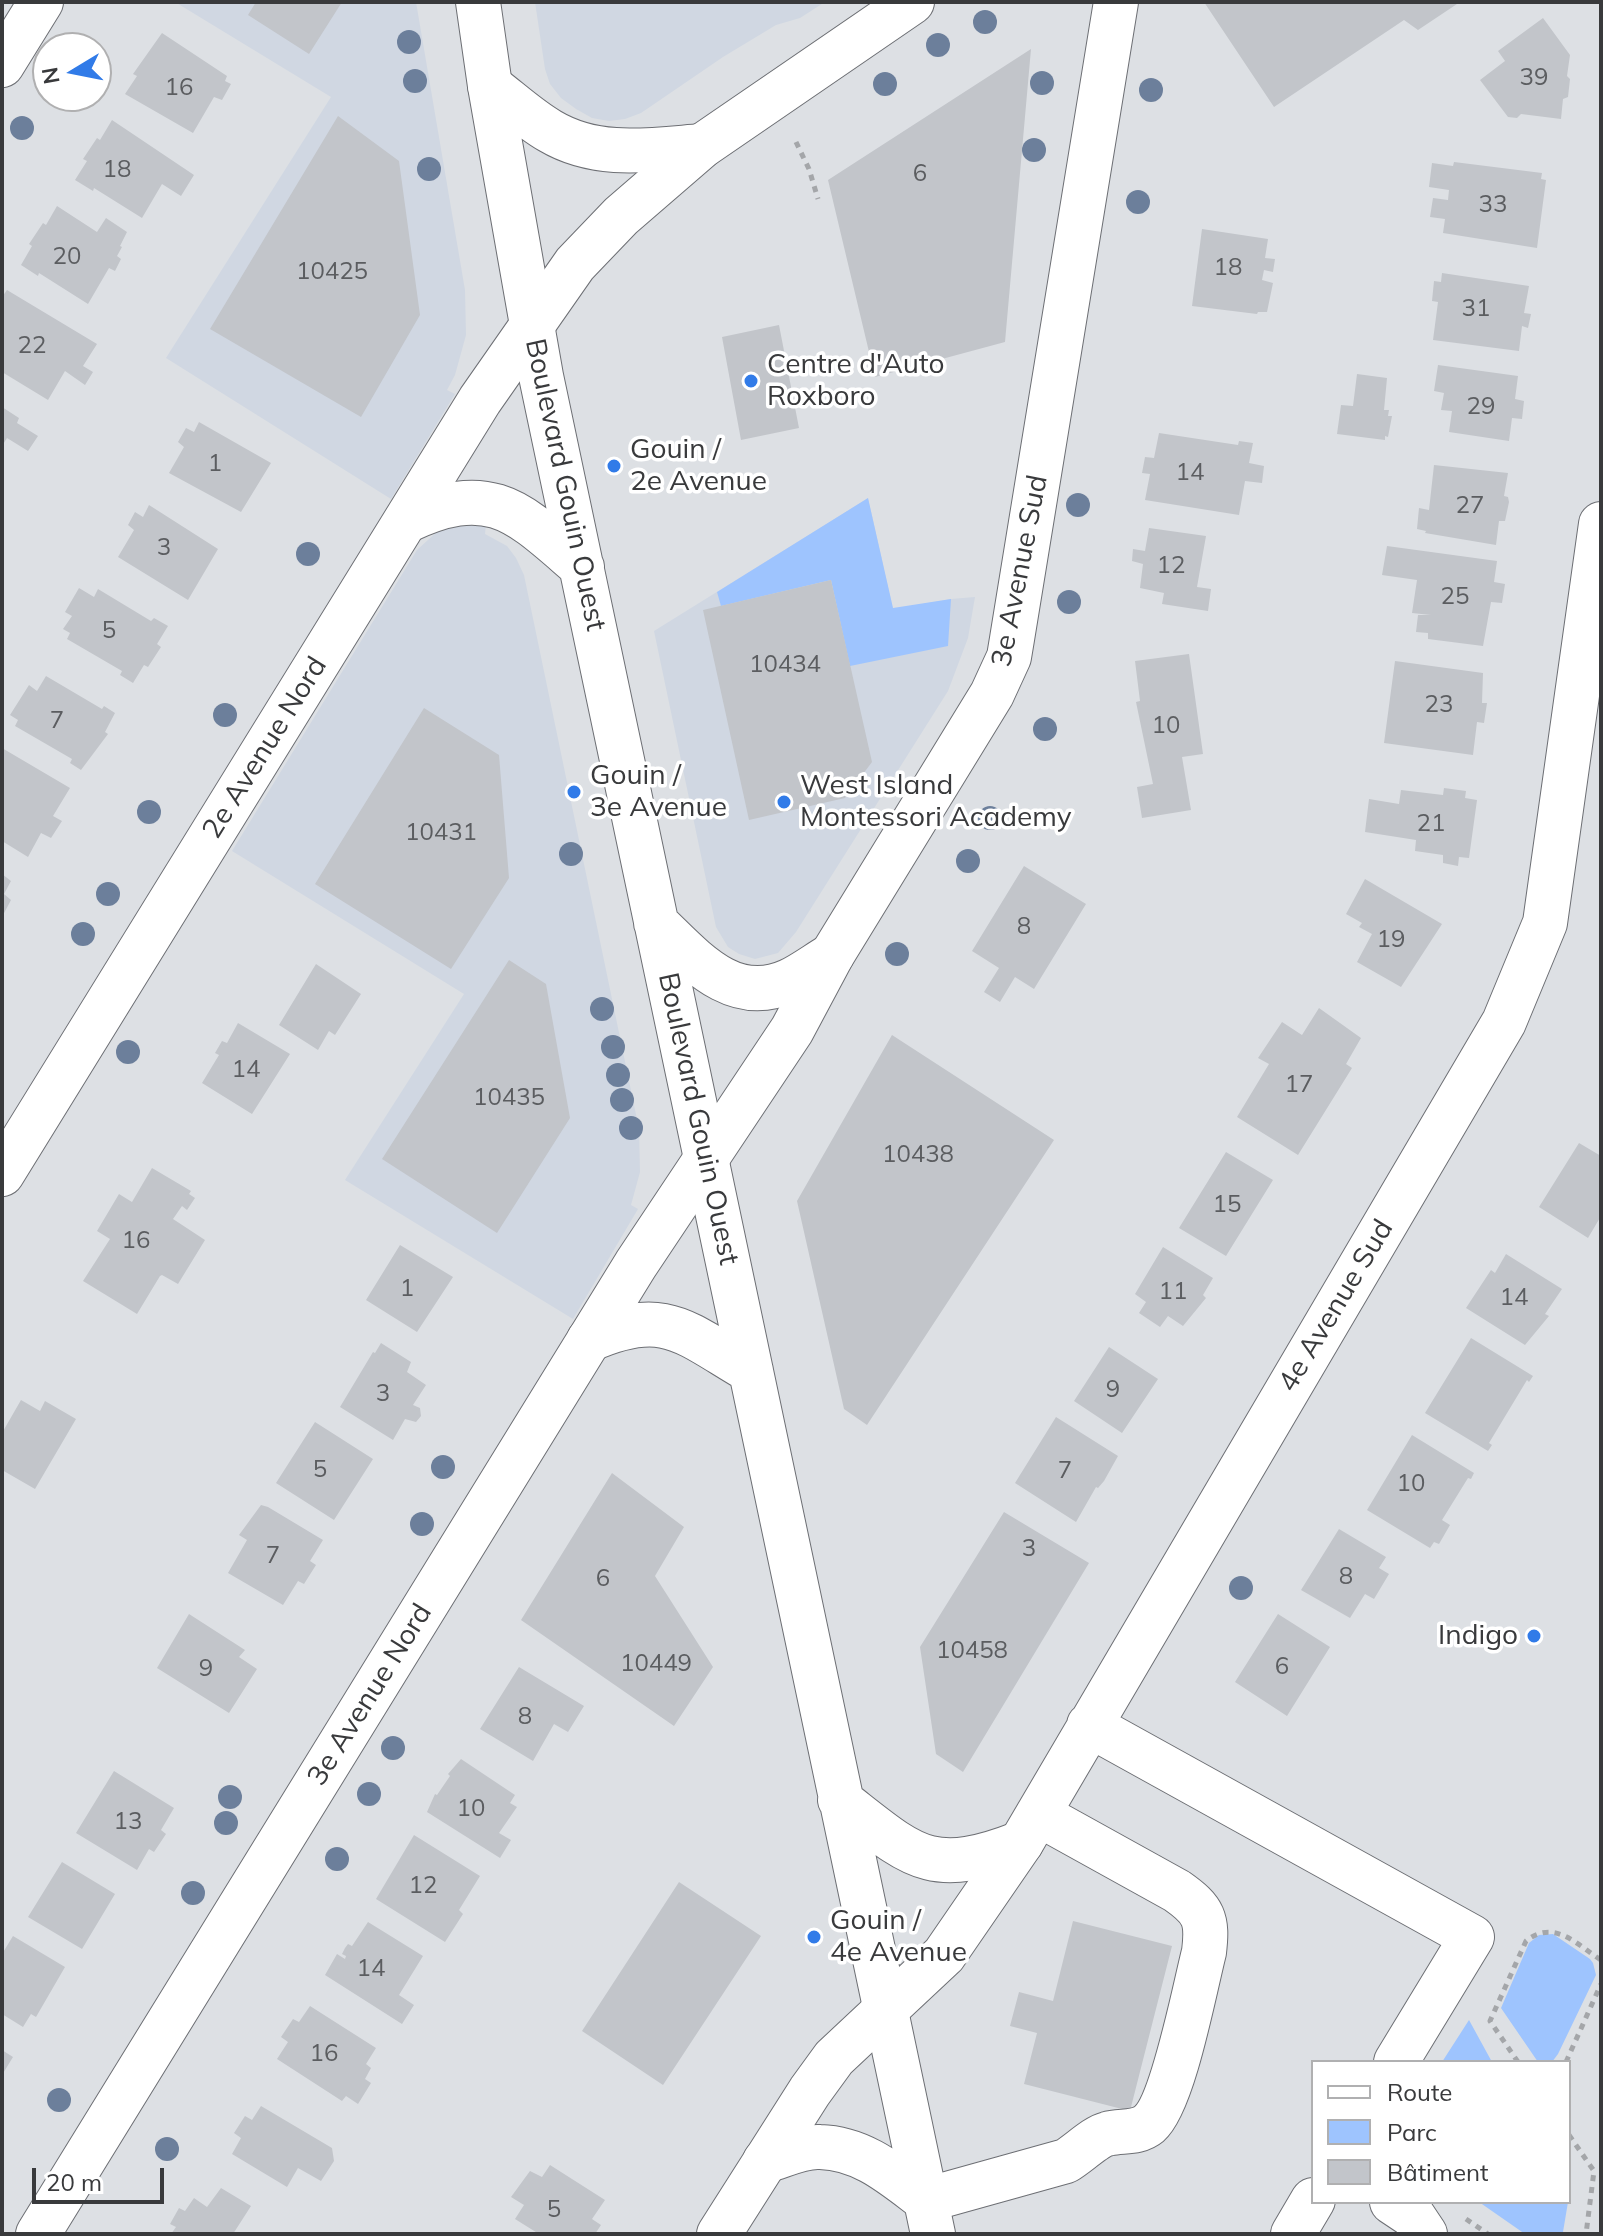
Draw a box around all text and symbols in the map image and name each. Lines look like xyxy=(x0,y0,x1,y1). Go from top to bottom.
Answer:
north arrow xyxy=(32,32,112,112)
house number: 39 xyxy=(1520,64,1548,92)
text: N xyxy=(35,65,66,86)
house number: 16 xyxy=(165,74,193,102)
house number: 18 xyxy=(103,156,131,184)
house number: 6 xyxy=(913,160,927,188)
house number: 33 xyxy=(1479,191,1507,219)
house number: 20 xyxy=(53,243,81,271)
house number: 18 xyxy=(1214,254,1242,282)
house number: 10425 xyxy=(296,258,368,286)
house number: 31 xyxy=(1462,295,1490,323)
house number: 22 xyxy=(18,332,46,360)
street label: Boulevard Gouin Ouest xyxy=(518,336,612,634)
place label: Centre d'Auto Roxboro xyxy=(767,348,945,414)
marker: Centre d'Auto Roxboro xyxy=(742,372,760,390)
house number: 29 xyxy=(1467,393,1495,421)
place label: Gouin / 2e Avenue xyxy=(630,433,767,499)
house number: 1 xyxy=(208,450,222,478)
marker: Gouin / 2e Avenue xyxy=(605,457,623,475)
house number: 14 xyxy=(1176,459,1204,487)
street label: 3e Avenue Sud xyxy=(985,472,1055,670)
house number: 27 xyxy=(1456,492,1484,520)
house number: 3 xyxy=(157,534,171,562)
house number: 12 xyxy=(1157,552,1185,580)
house number: 25 xyxy=(1441,583,1469,611)
house number: 5 xyxy=(102,617,116,645)
street label: 2e Avenue Nord xyxy=(196,651,334,845)
house number: 10434 xyxy=(749,651,821,679)
house number: 23 xyxy=(1425,691,1453,719)
house number: 7 xyxy=(50,707,64,735)
house number: 10 xyxy=(1152,712,1180,740)
place label: Gouin / 3e Avenue xyxy=(590,759,727,825)
place label: West Island Montessori Academy xyxy=(800,769,1072,835)
marker: Gouin / 3e Avenue xyxy=(565,783,583,801)
marker: West Island Montessori Academy xyxy=(775,793,793,811)
house number: 21 xyxy=(1417,810,1445,838)
house number: 10431 xyxy=(405,819,477,847)
house number: 8 xyxy=(1017,913,1031,941)
house number: 19 xyxy=(1377,926,1405,954)
street label: Boulevard Gouin Ouest xyxy=(651,970,745,1268)
house number: 14 xyxy=(232,1056,260,1084)
house number: 17 xyxy=(1285,1071,1313,1099)
house number: 10435 xyxy=(473,1084,545,1112)
house number: 10438 xyxy=(882,1141,954,1169)
house number: 15 xyxy=(1213,1191,1241,1219)
street label: 4e Avenue Sud xyxy=(1271,1214,1401,1398)
house number: 16 xyxy=(122,1227,150,1255)
house number: 1 xyxy=(400,1275,414,1303)
house number: 11 xyxy=(1159,1278,1187,1306)
house number: 14 xyxy=(1500,1284,1528,1312)
house number: 9 xyxy=(1106,1376,1120,1404)
house number: 3 xyxy=(376,1380,390,1408)
house number: 5 xyxy=(313,1456,327,1484)
house number: 7 xyxy=(1058,1457,1072,1485)
house number: 10 xyxy=(1397,1470,1425,1498)
house number: 3 xyxy=(1022,1535,1036,1563)
house number: 7 xyxy=(266,1542,280,1570)
house number: 8 xyxy=(1339,1563,1353,1591)
house number: 6 xyxy=(596,1565,610,1593)
street label: 3e Avenue Nord xyxy=(301,1598,439,1792)
place label: Indigo xyxy=(1438,1619,1518,1653)
marker: Indigo xyxy=(1525,1627,1543,1645)
house number: 10458 xyxy=(936,1637,1008,1665)
house number: 10449 xyxy=(620,1650,692,1678)
house number: 6 xyxy=(1275,1653,1289,1681)
house number: 9 xyxy=(199,1655,213,1683)
house number: 8 xyxy=(518,1703,532,1731)
house number: 10 xyxy=(457,1795,485,1823)
house number: 13 xyxy=(114,1808,142,1836)
house number: 12 xyxy=(409,1872,437,1900)
place label: Gouin / 4e Avenue xyxy=(830,1904,967,1970)
marker: Gouin / 4e Avenue xyxy=(805,1928,823,1946)
house number: 14 xyxy=(357,1955,385,1983)
house number: 16 xyxy=(310,2040,338,2068)
legend xyxy=(1311,2060,1571,2204)
text: Route xyxy=(1387,2077,1452,2107)
text: Parc xyxy=(1387,2117,1437,2147)
scale bar xyxy=(36,2152,168,2202)
text: Bâtiment xyxy=(1387,2157,1488,2187)
text: 20 m xyxy=(46,2167,102,2197)
house number: 5 xyxy=(547,2196,561,2224)

